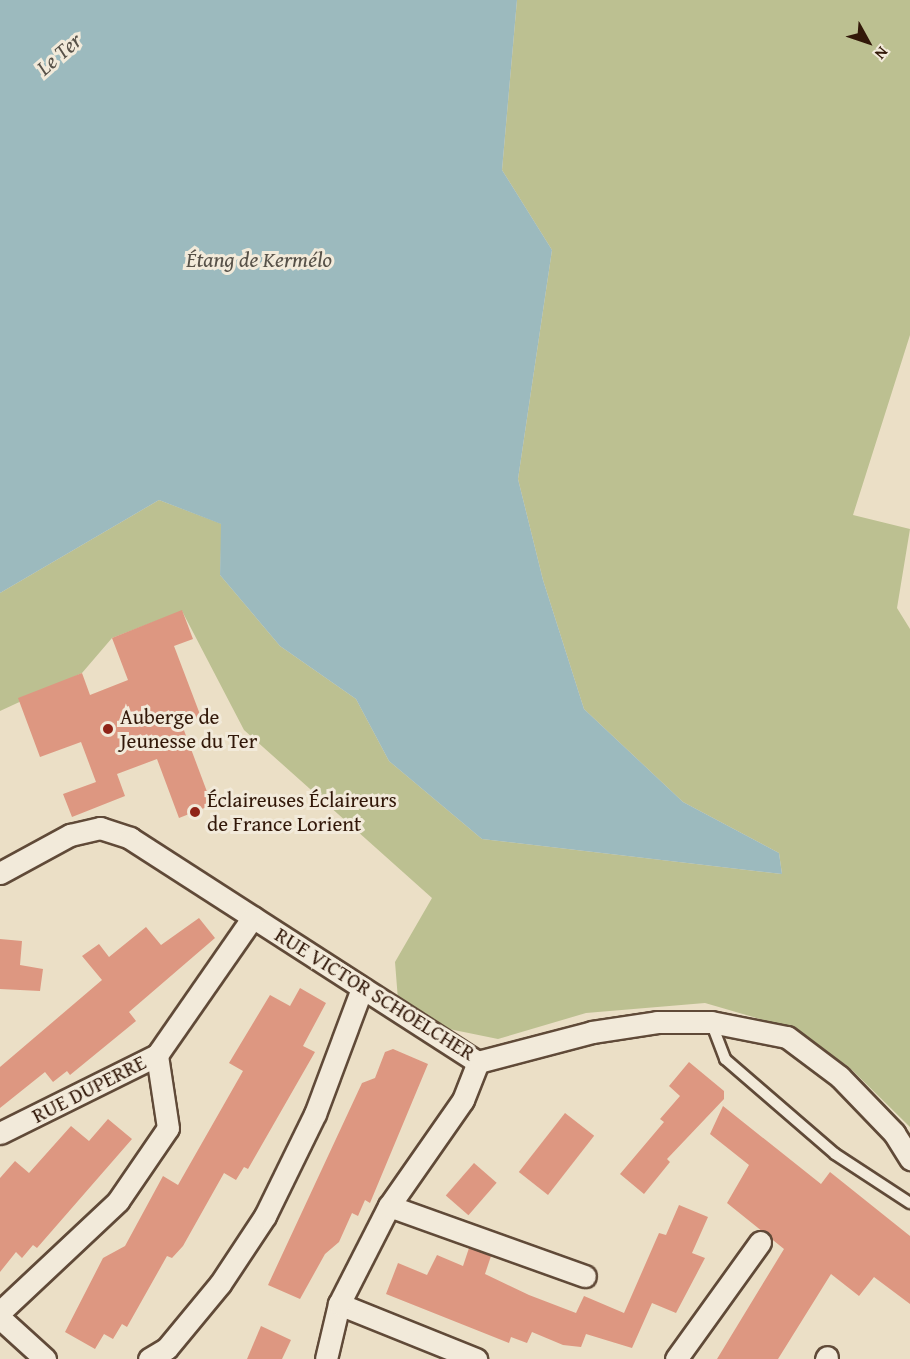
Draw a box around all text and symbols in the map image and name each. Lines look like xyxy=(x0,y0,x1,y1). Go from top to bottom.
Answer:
north arrow xyxy=(838,12,898,72)
water label: Le Ter xyxy=(31,27,87,81)
text: N xyxy=(869,42,894,65)
water label: Étang de Kermélo xyxy=(186,247,332,273)
place label: Auberge de Jeunesse du Ter xyxy=(120,704,257,754)
marker: Auberge de Jeunesse du Ter xyxy=(101,722,115,736)
place label: Éclaireuses Éclaireurs de France Lorient xyxy=(207,787,397,837)
marker: Éclaireuses Éclaireurs de France Lorient xyxy=(188,805,202,819)
street label: RUE VICTOR SCHOELCHER xyxy=(270,922,480,1066)
street label: RUE DUPERRE xyxy=(28,1050,150,1128)

